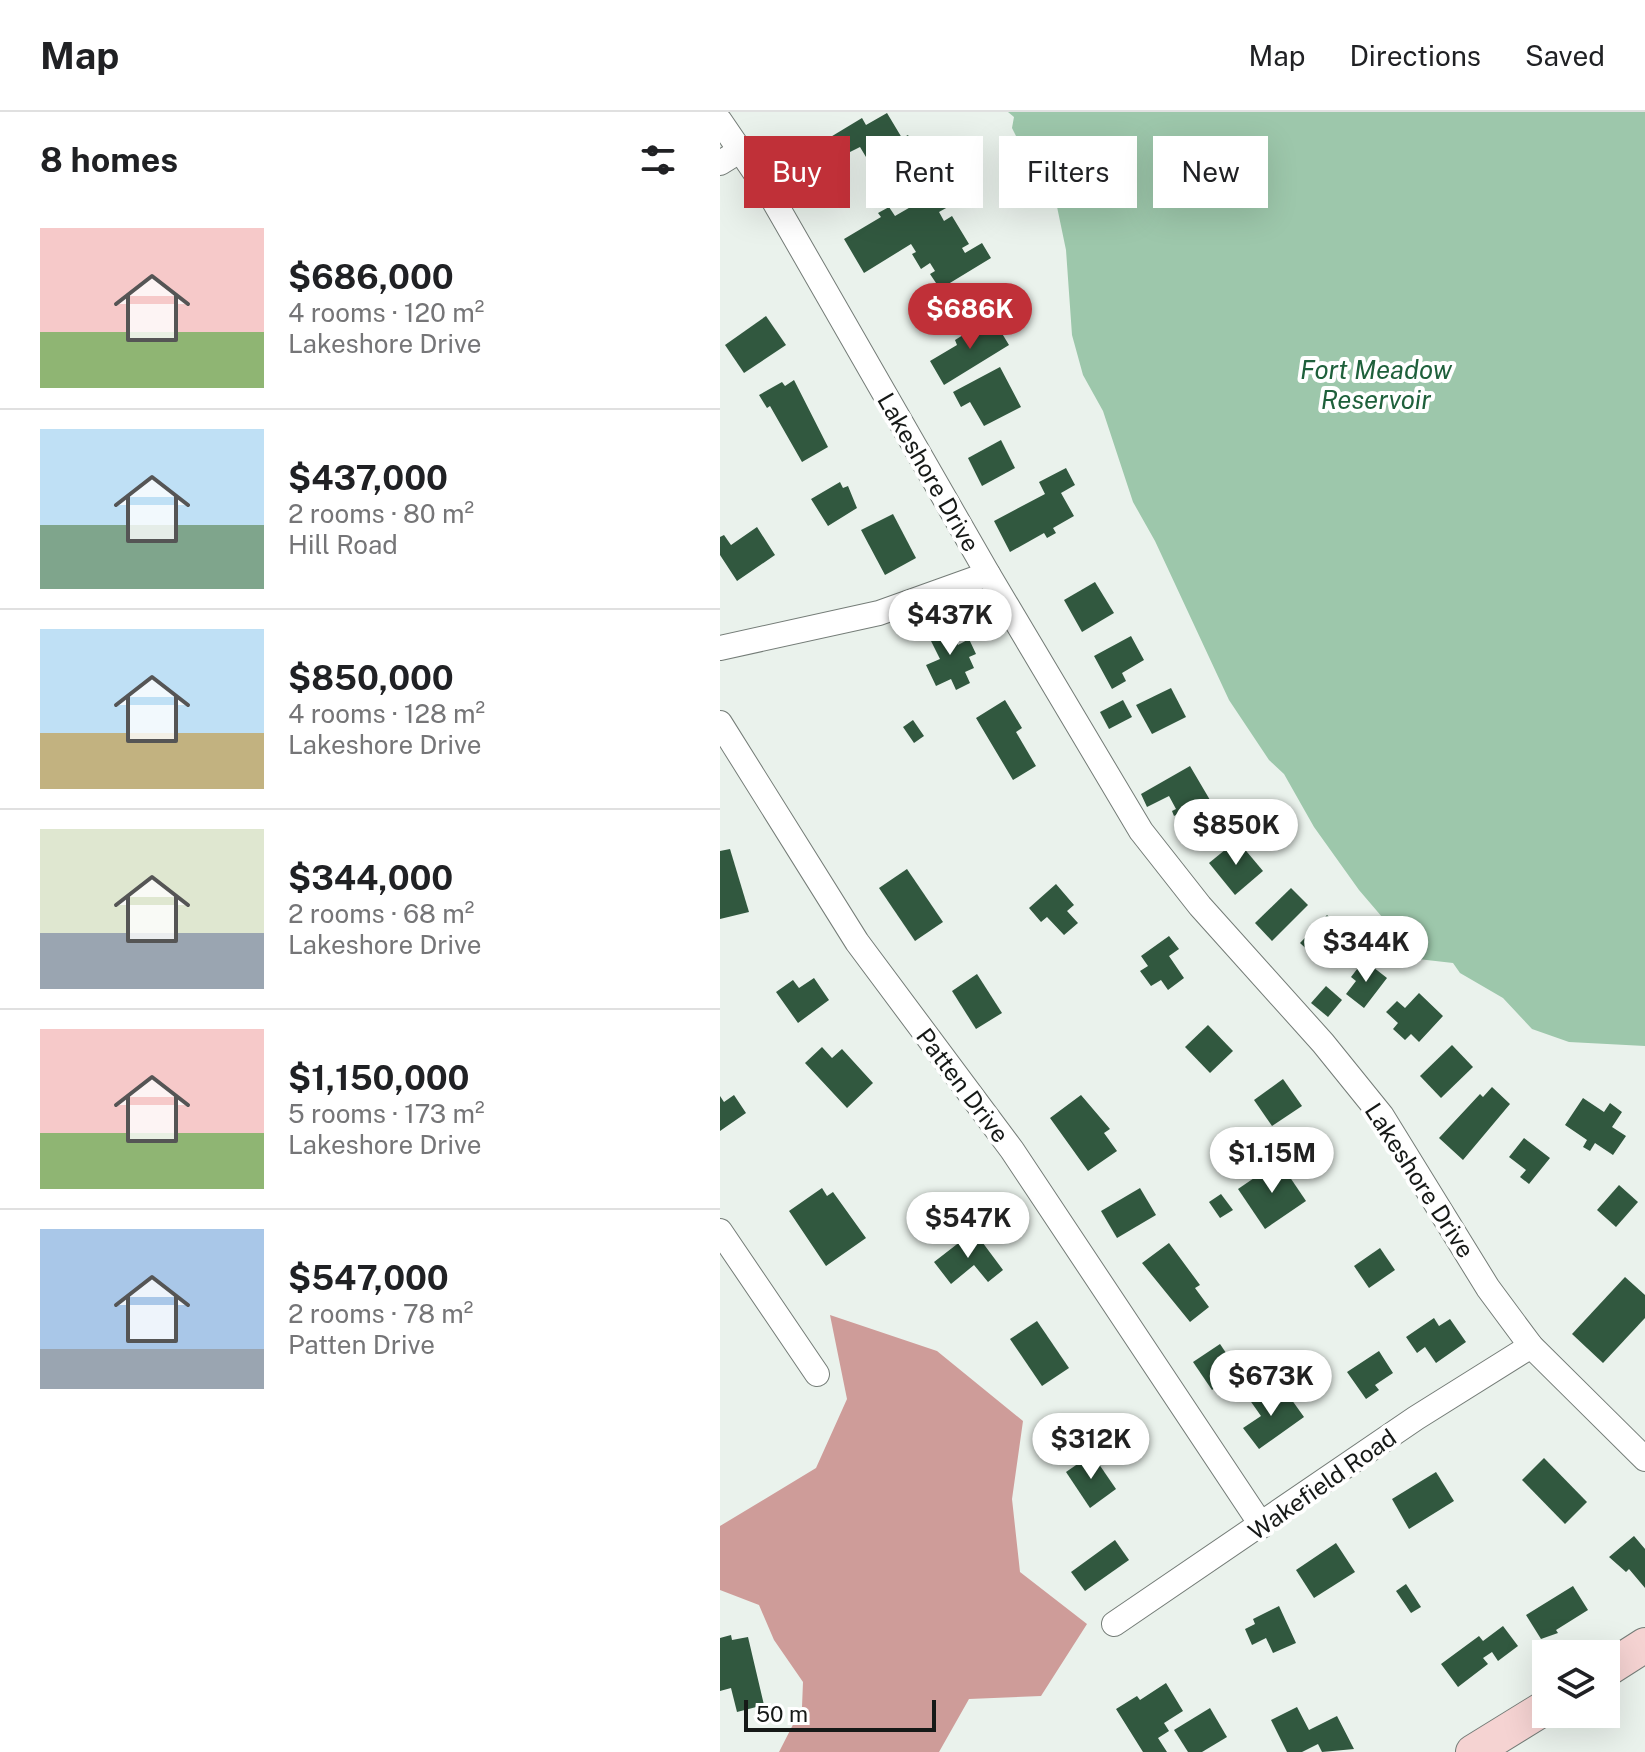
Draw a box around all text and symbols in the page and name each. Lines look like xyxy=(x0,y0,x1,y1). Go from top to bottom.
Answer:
text: Map xyxy=(40,33,119,78)
text: Map xyxy=(1249,39,1305,72)
text: Directions xyxy=(1349,39,1481,72)
text: Saved xyxy=(1525,39,1605,72)
chip: Buy xyxy=(744,136,850,208)
chip: Rent xyxy=(866,136,983,208)
chip: Filters xyxy=(999,136,1137,208)
chip: New xyxy=(1153,136,1268,208)
icon: filters xyxy=(636,138,680,182)
text: 8 homes xyxy=(40,140,178,180)
text: $686,000 xyxy=(288,257,454,297)
icon: home xyxy=(104,260,200,356)
pin: $686K xyxy=(914,283,1026,351)
text: $686K xyxy=(926,293,1014,324)
text: 4 rooms · 120 m² xyxy=(288,297,484,328)
text: Lakeshore Drive xyxy=(288,328,482,359)
water label: Fort Meadow Reservoir xyxy=(1300,354,1453,415)
street label: Lakeshore Drive xyxy=(872,388,986,556)
text: $437,000 xyxy=(288,458,448,498)
icon: home xyxy=(104,461,200,557)
text: 2 rooms · 80 m² xyxy=(288,498,474,529)
text: Hill Road xyxy=(288,529,398,560)
pin: $437K xyxy=(894,589,1006,657)
text: $437K xyxy=(907,599,993,630)
text: $850,000 xyxy=(288,658,454,698)
icon: home xyxy=(104,661,200,757)
text: 4 rooms · 128 m² xyxy=(288,698,485,729)
text: Lakeshore Drive xyxy=(288,729,482,760)
pin: $850K xyxy=(1180,799,1292,867)
text: $850K xyxy=(1192,809,1280,840)
text: $344,000 xyxy=(288,858,453,898)
icon: home xyxy=(104,861,200,957)
text: 2 rooms · 68 m² xyxy=(288,898,474,929)
pin: $344K xyxy=(1310,916,1422,984)
text: $344K xyxy=(1322,926,1410,957)
text: Lakeshore Drive xyxy=(288,929,482,960)
street label: Patten Drive xyxy=(911,1022,1015,1148)
text: $1,150,000 xyxy=(288,1058,469,1098)
icon: home xyxy=(104,1061,200,1157)
street label: Lakeshore Drive xyxy=(1360,1097,1480,1263)
text: 5 rooms · 173 m² xyxy=(288,1098,485,1129)
pin: $1.15M xyxy=(1207,1127,1337,1195)
text: Lakeshore Drive xyxy=(288,1129,482,1160)
text: $1.15M xyxy=(1228,1137,1316,1168)
pin: $547K xyxy=(912,1192,1024,1260)
text: $547K xyxy=(924,1202,1012,1233)
text: $547,000 xyxy=(288,1258,449,1298)
icon: home xyxy=(104,1261,200,1357)
text: 2 rooms · 78 m² xyxy=(288,1298,473,1329)
text: Patten Drive xyxy=(288,1329,435,1360)
pin: $673K xyxy=(1215,1350,1327,1418)
text: $673K xyxy=(1228,1360,1314,1391)
pin: $312K xyxy=(1035,1413,1147,1481)
text: $312K xyxy=(1050,1423,1132,1454)
street label: Wakefield Road xyxy=(1243,1423,1401,1545)
map controls xyxy=(1532,1640,1620,1728)
button: layers xyxy=(1532,1640,1620,1728)
scale bar xyxy=(744,1696,936,1732)
text: 50 m xyxy=(756,1701,808,1727)

